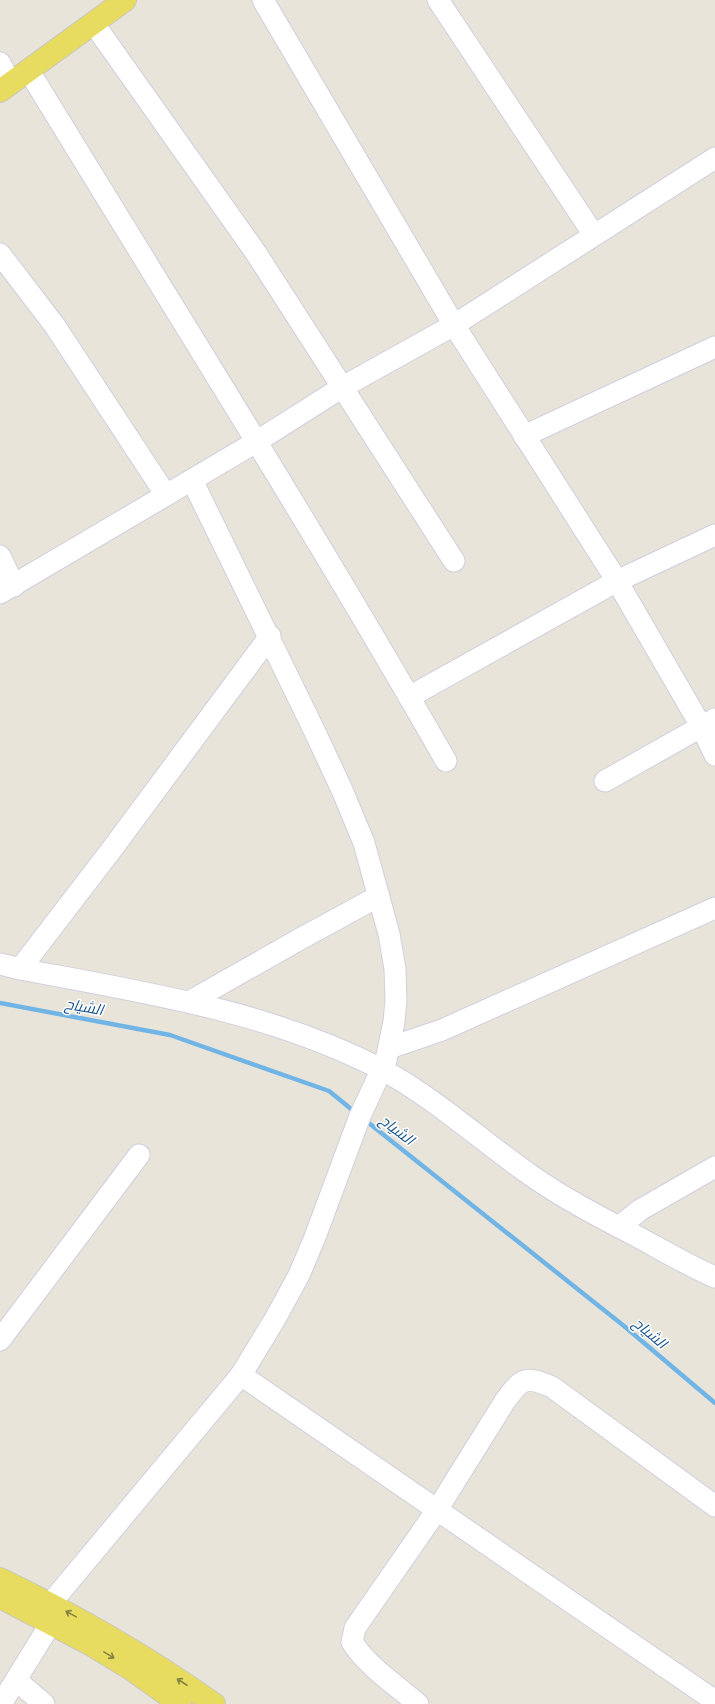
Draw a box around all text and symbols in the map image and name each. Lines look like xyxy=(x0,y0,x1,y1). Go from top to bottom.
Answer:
water label: الشياح xyxy=(62,995,106,1021)
water label: الشياح xyxy=(375,1110,419,1151)
water label: الشياح xyxy=(628,1313,672,1354)
one-way arrow xyxy=(65,1610,77,1618)
one-way arrow xyxy=(103,1651,114,1659)
one-way arrow xyxy=(176,1678,188,1686)

